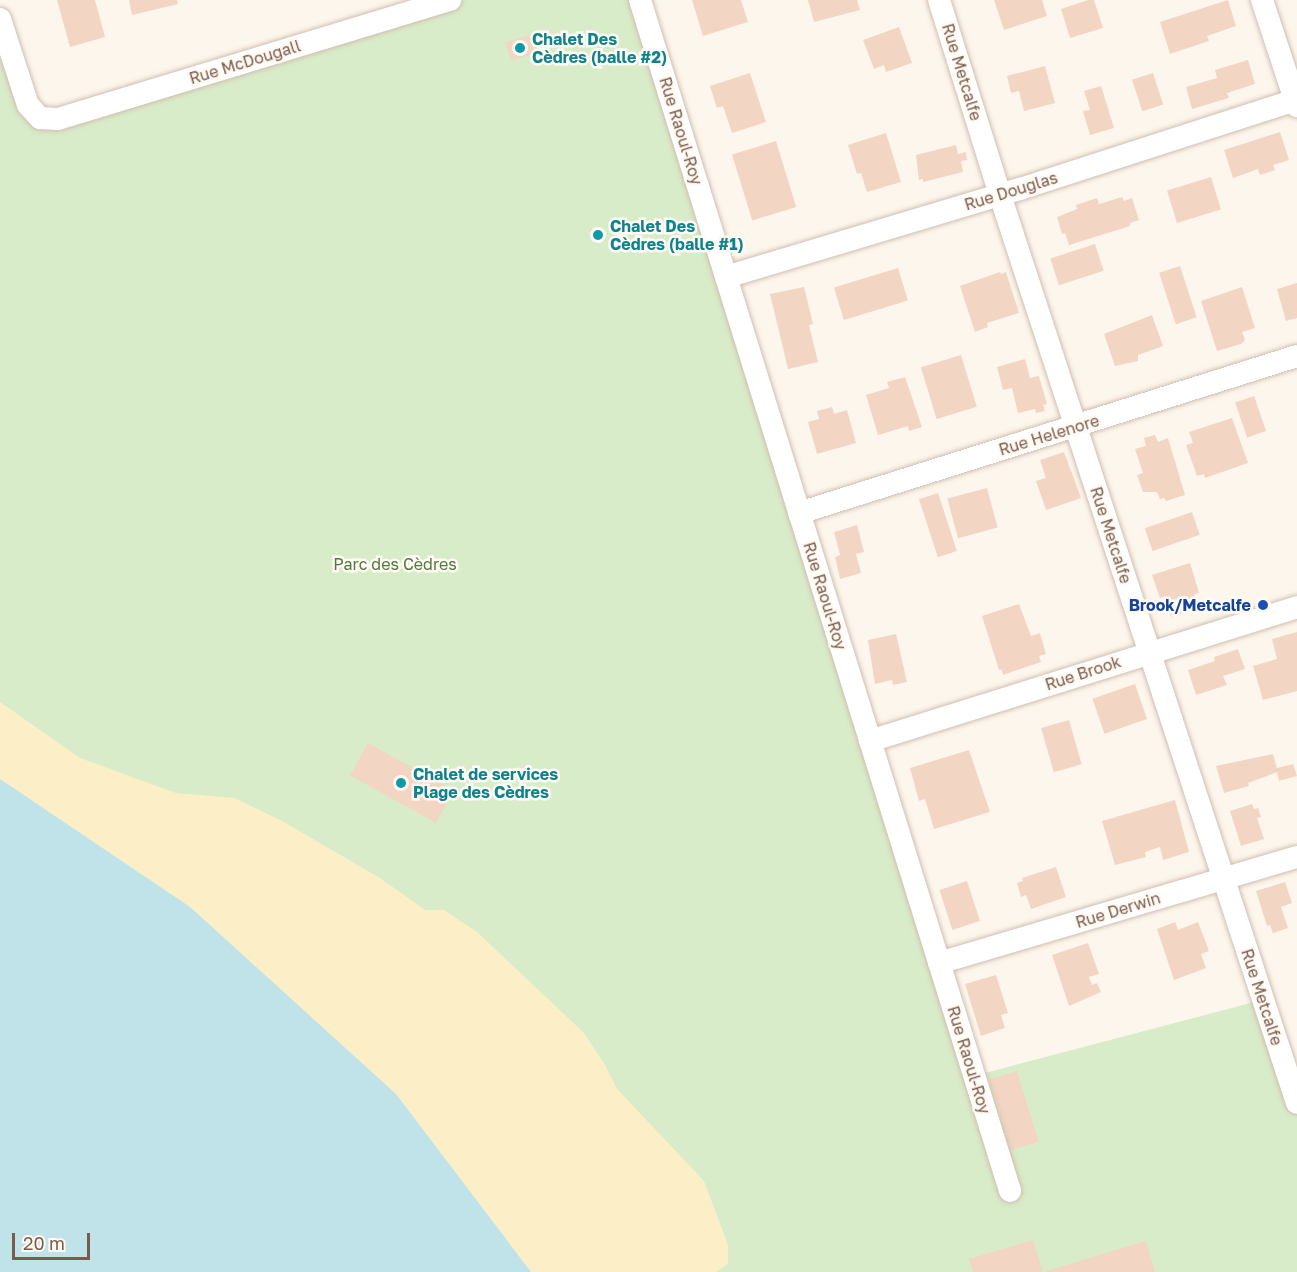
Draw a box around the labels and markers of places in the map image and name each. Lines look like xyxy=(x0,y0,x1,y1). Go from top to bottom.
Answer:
place label: Chalet Des Cèdres (balle #2) xyxy=(532,29,667,67)
marker: Chalet Des Cèdres (balle #2) xyxy=(513,41,527,55)
place label: Chalet Des Cèdres (balle #1) xyxy=(610,216,744,254)
marker: Chalet Des Cèdres (balle #1) xyxy=(591,228,605,242)
place label: Brook/Metcalfe xyxy=(1129,595,1251,615)
marker: Brook/Metcalfe xyxy=(1256,598,1270,612)
place label: Chalet de services Plage des Cèdres xyxy=(413,764,558,802)
marker: Chalet de services Plage des Cèdres xyxy=(394,776,408,790)

